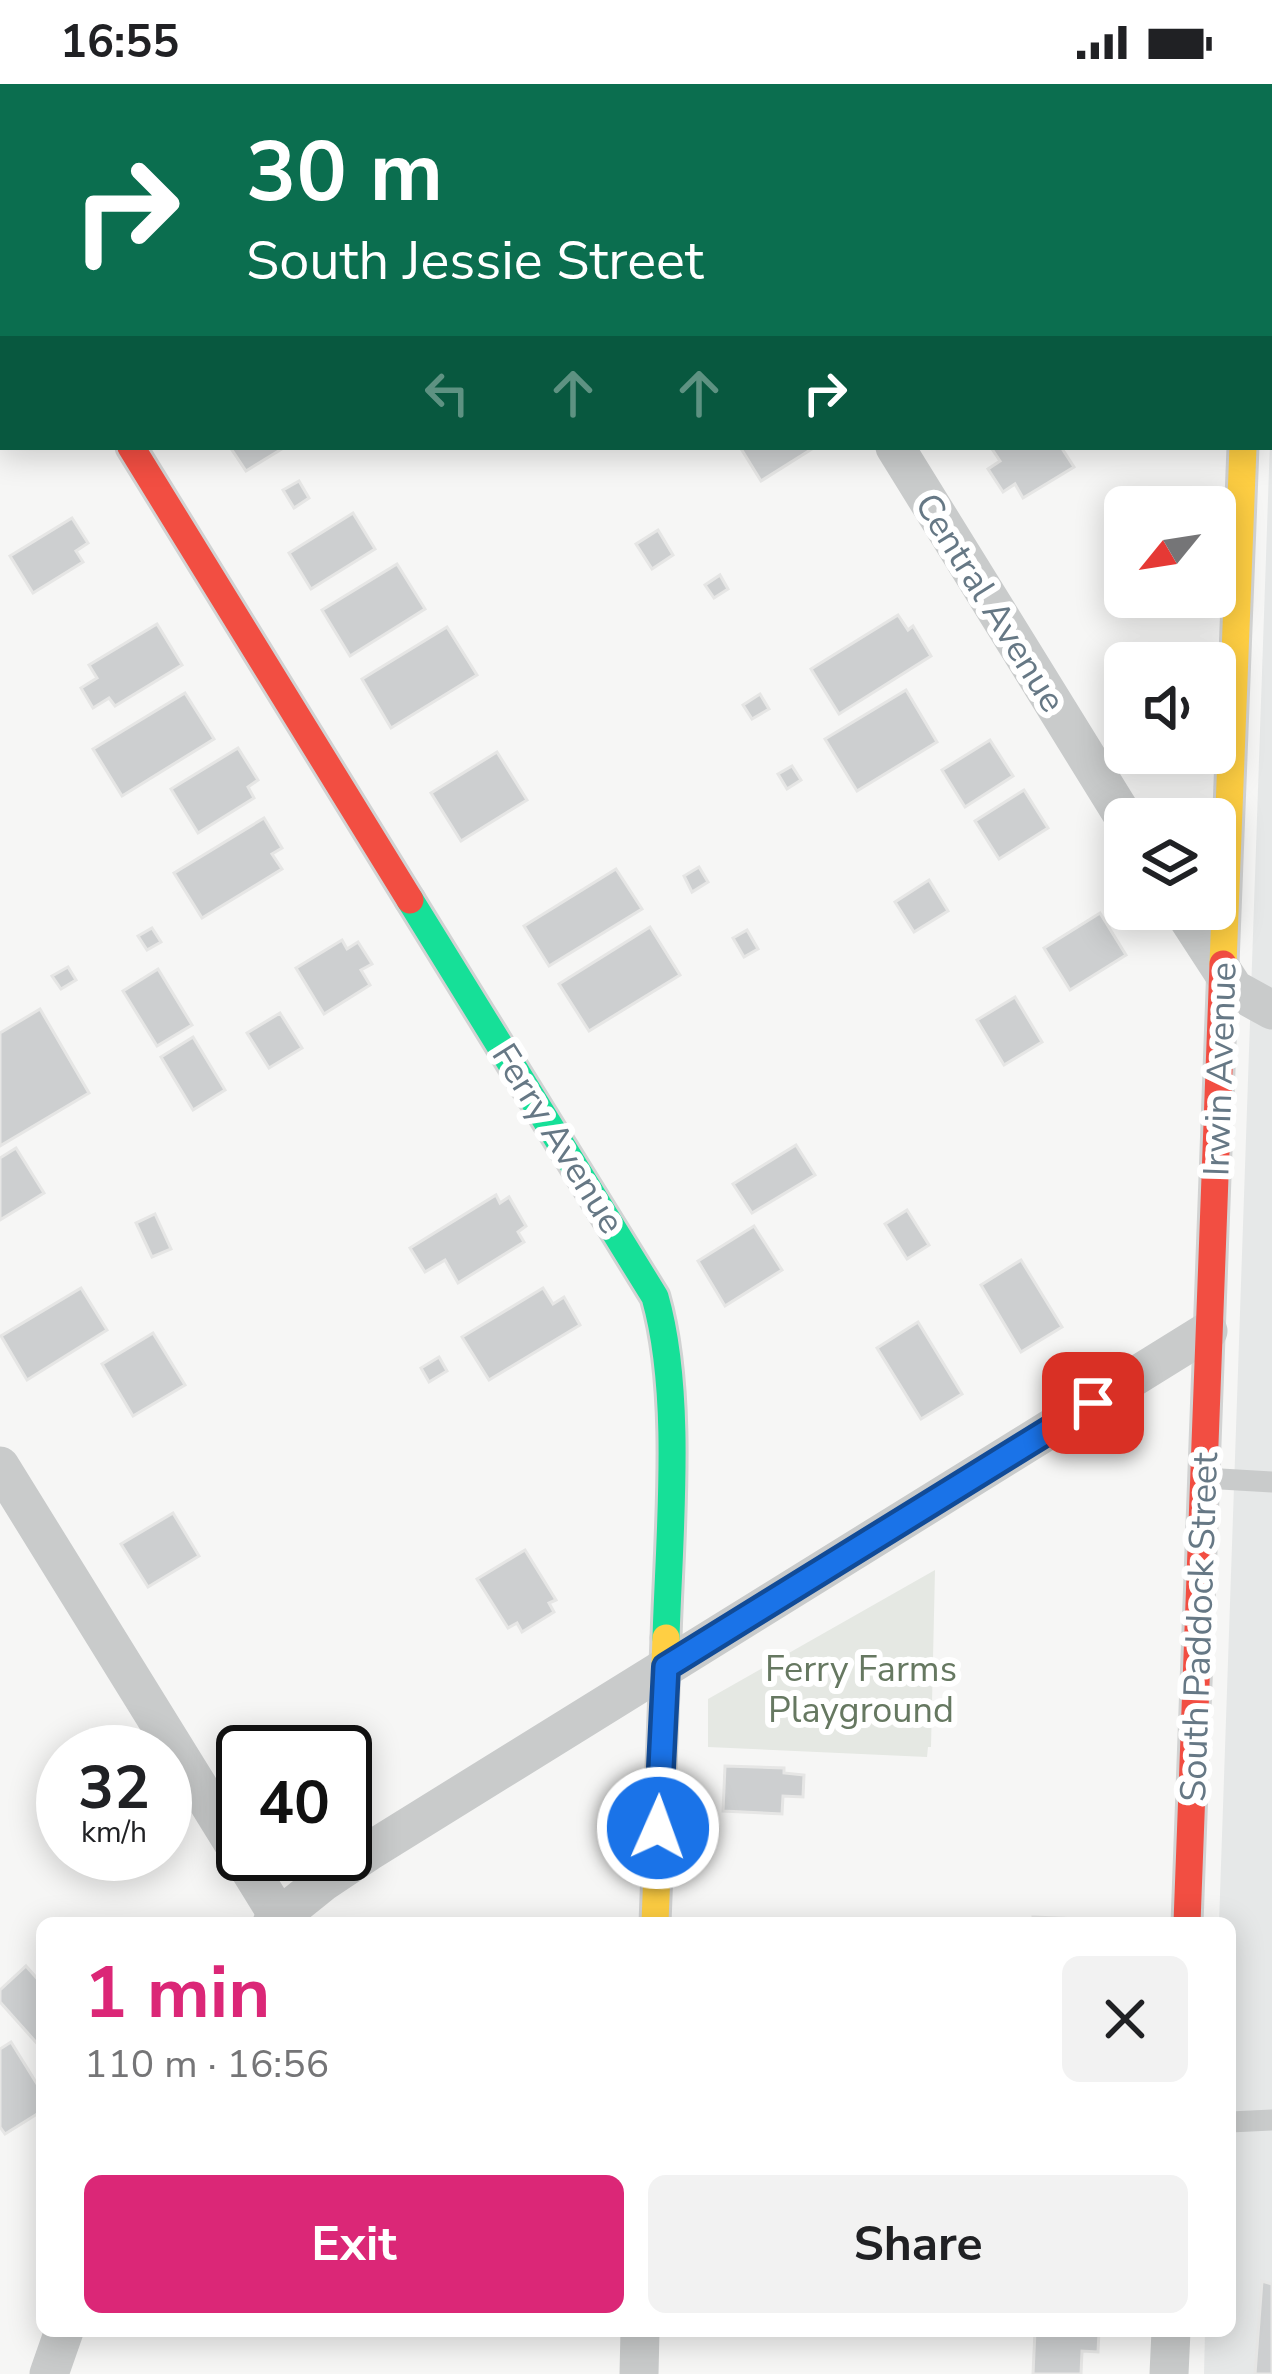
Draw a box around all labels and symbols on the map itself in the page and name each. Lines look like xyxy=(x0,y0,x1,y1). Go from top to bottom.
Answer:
street label: Central Avenue xyxy=(903,484,1077,722)
north arrow xyxy=(1104,486,1236,618)
street label: Irwin Avenue xyxy=(1192,961,1249,1177)
street label: Ferry Avenue xyxy=(480,1035,636,1243)
pin xyxy=(1042,1352,1144,1454)
street label: South Paddock Street xyxy=(1169,1451,1230,1803)
park label: Ferry Farms Playground xyxy=(765,1645,957,1735)
speed limit sign: 40 xyxy=(216,1725,372,1881)
position arrow xyxy=(595,1765,721,1891)

